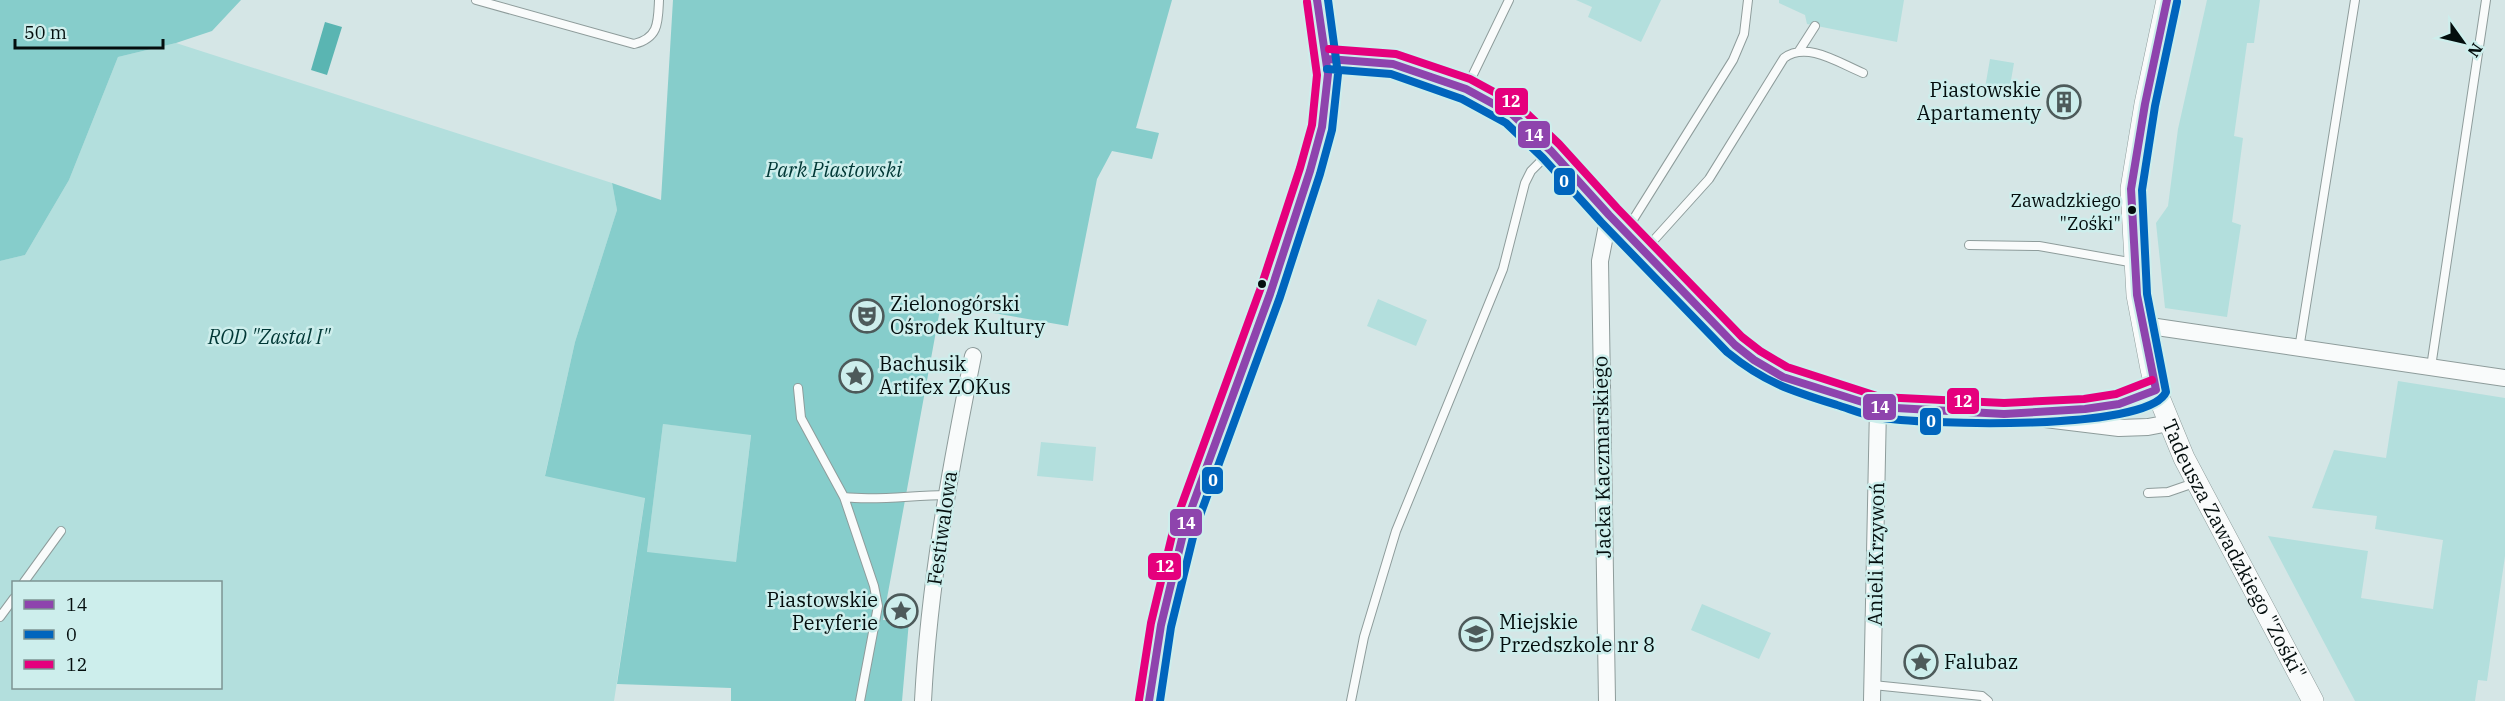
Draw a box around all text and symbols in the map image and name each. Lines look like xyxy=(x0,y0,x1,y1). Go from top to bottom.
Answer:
scale bar xyxy=(15,12,164,50)
north arrow xyxy=(2433,12,2493,72)
text: 50 m xyxy=(24,21,67,44)
text: N xyxy=(2464,40,2487,61)
place label: Piastowskie Apartamenty xyxy=(1917,76,2041,126)
building icon: Piastowskie Apartamenty xyxy=(2046,84,2082,120)
line badge: 12 xyxy=(1494,87,1529,116)
text: 12 xyxy=(1501,91,1521,111)
line badge: 14 xyxy=(1517,120,1551,149)
text: 14 xyxy=(1524,125,1544,145)
park label: Park Piastowski xyxy=(765,156,902,183)
line badge: 0 xyxy=(1553,167,1576,196)
text: 0 xyxy=(1559,171,1569,191)
place label: Zawadzkiego "Zośki" xyxy=(2010,189,2121,235)
marker: Zawadzkiego "Zośki" xyxy=(2126,204,2138,216)
unlabelled marker xyxy=(1256,278,1268,290)
place label: Zielonogórski Ośrodek Kultury xyxy=(890,290,1046,340)
theatre icon: Zielonogórski Ośrodek Kultury xyxy=(849,298,885,334)
park label: ROD "Zastal I" xyxy=(207,323,331,350)
place label: Bachusik Artifex ZOKus xyxy=(879,350,1011,400)
street label: Jacka Kaczmarskiego xyxy=(1586,356,1617,558)
place icon: Bachusik Artifex ZOKus xyxy=(838,358,874,394)
line badge: 12 xyxy=(1946,387,1980,415)
text: 12 xyxy=(1953,391,1973,411)
line badge: 14 xyxy=(1862,393,1897,421)
text: 14 xyxy=(1870,397,1890,417)
line badge: 0 xyxy=(1919,407,1942,436)
text: 0 xyxy=(1926,411,1936,431)
street label: Tadeusza Zawadzkiego "Zośki" xyxy=(2156,415,2313,684)
line badge: 0 xyxy=(1201,466,1224,495)
street label: Festiwalowa xyxy=(920,469,963,587)
text: 0 xyxy=(1208,470,1218,490)
street label: Anieli Krzywoń xyxy=(1861,482,1890,626)
line badge: 14 xyxy=(1169,508,1203,537)
text: 14 xyxy=(1176,513,1196,533)
line badge: 12 xyxy=(1147,552,1182,581)
text: 12 xyxy=(1155,556,1175,576)
legend xyxy=(12,581,222,689)
place label: Piastowskie Peryferie xyxy=(767,586,878,636)
text: 14 xyxy=(66,593,88,616)
place icon: Piastowskie Peryferie xyxy=(883,593,919,629)
place label: Miejskie Przedszkole nr 8 xyxy=(1499,608,1655,658)
school or university icon: Miejskie Przedszkole nr 8 xyxy=(1458,616,1494,652)
text: 0 xyxy=(66,623,77,646)
place icon: Falubaz xyxy=(1903,644,1939,680)
place label: Falubaz xyxy=(1944,648,2018,675)
text: 12 xyxy=(66,653,88,676)

